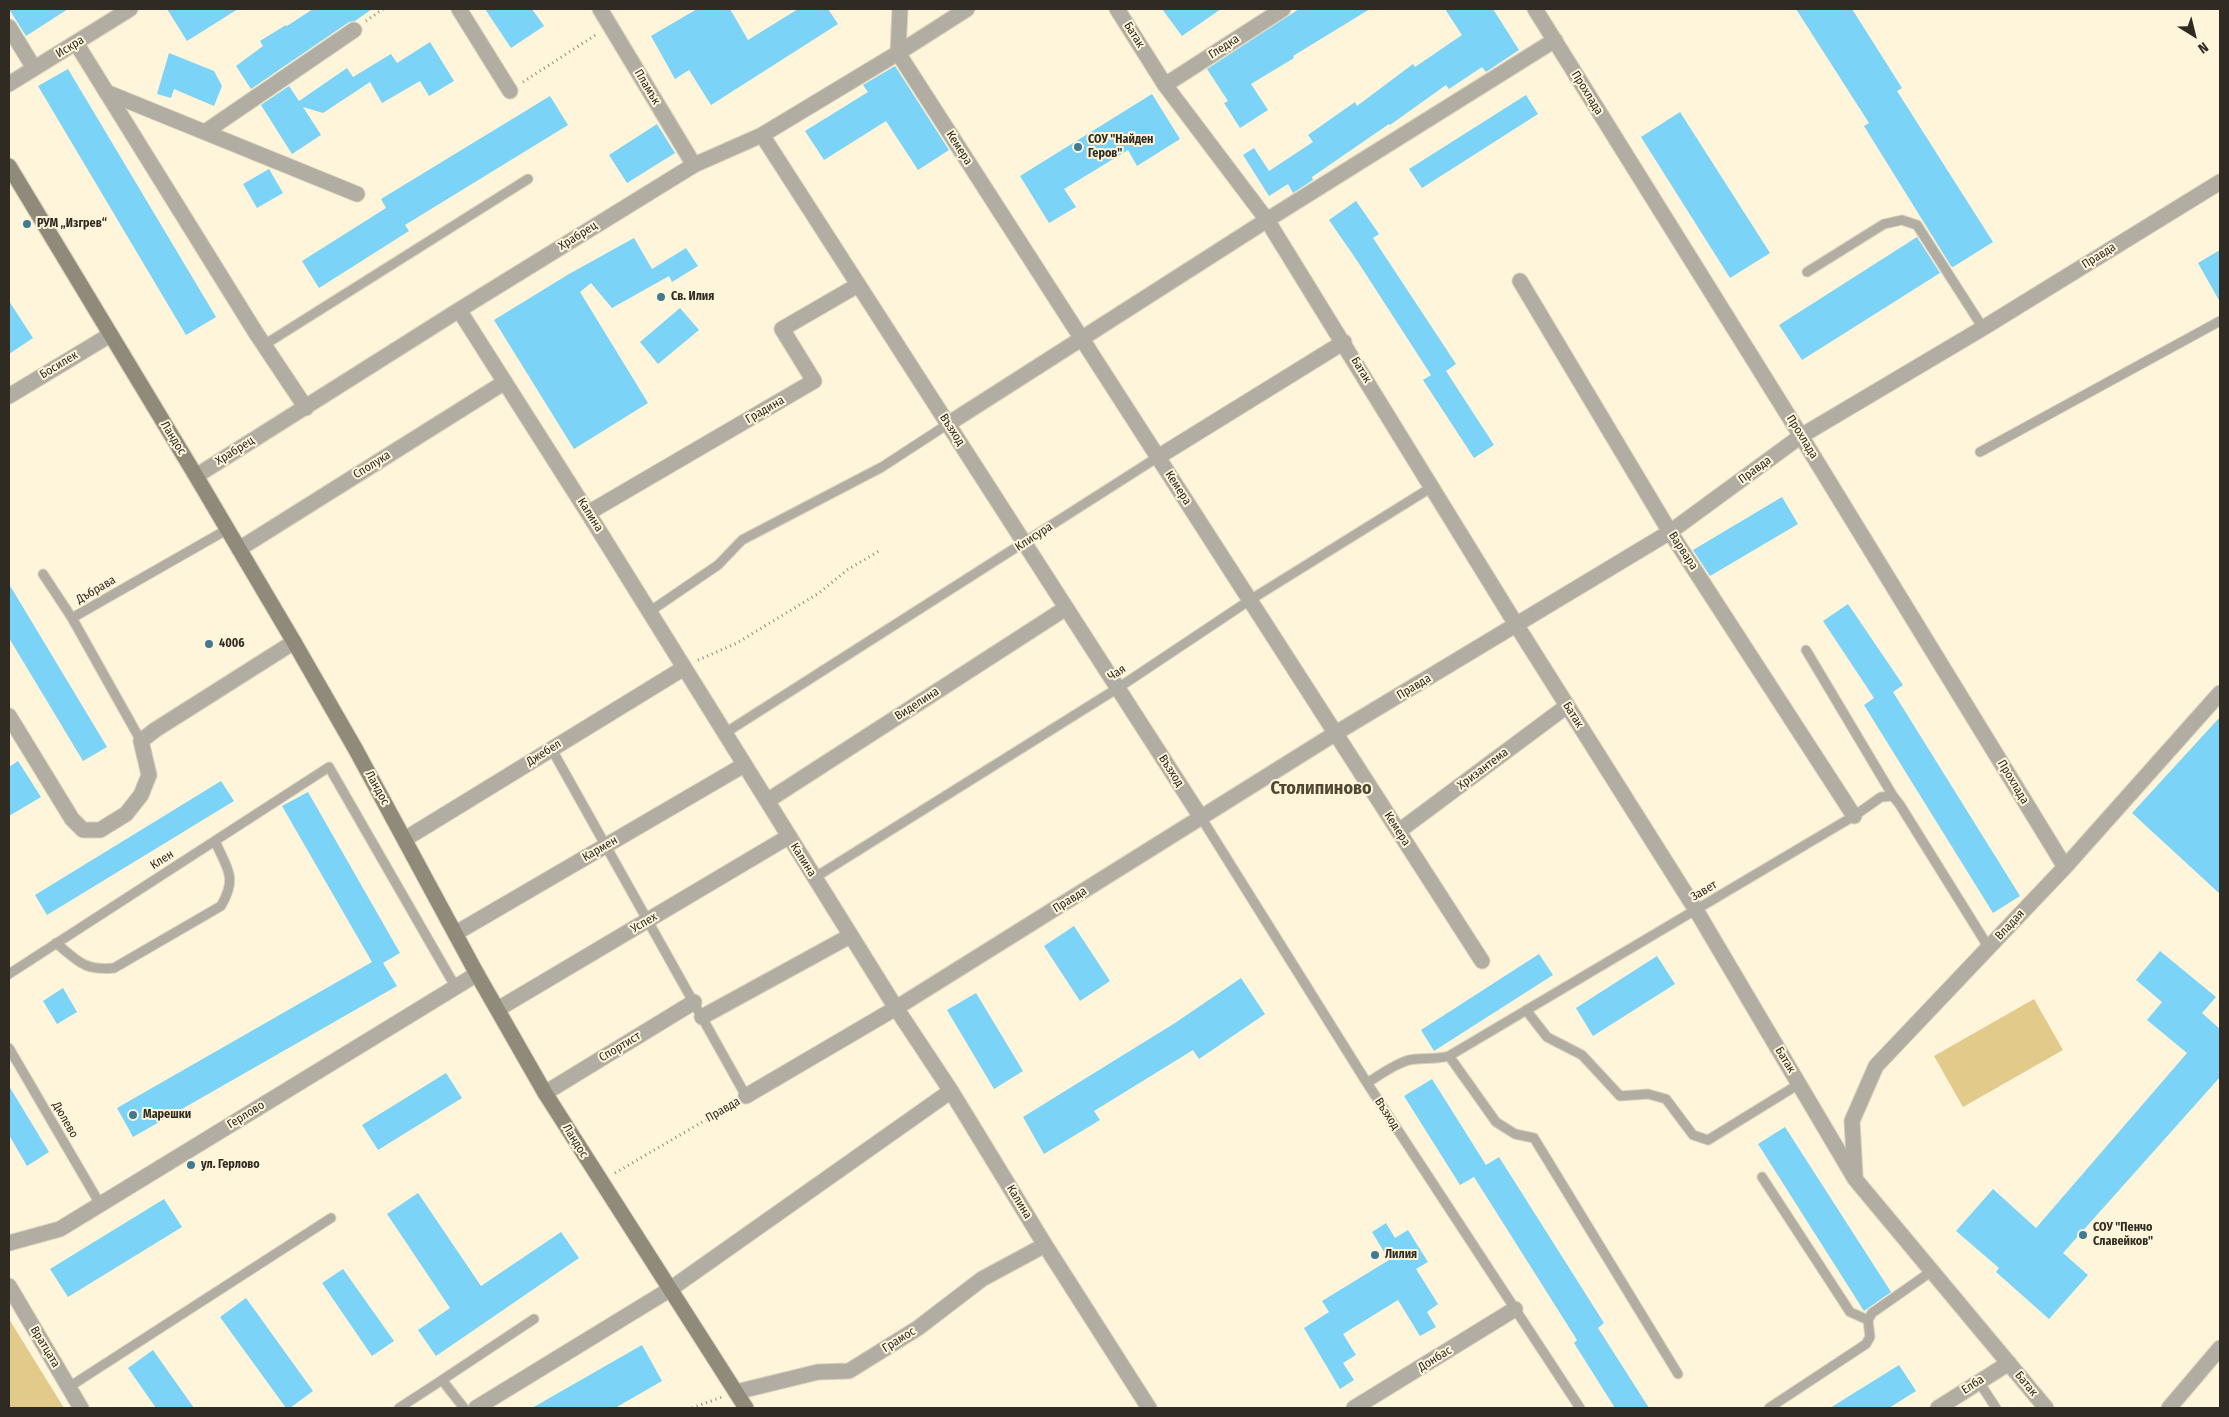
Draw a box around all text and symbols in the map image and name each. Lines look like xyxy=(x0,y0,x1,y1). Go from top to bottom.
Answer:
north arrow xyxy=(2169,10,2219,60)
street label: Батак xyxy=(1121,19,1147,51)
street label: Гледка xyxy=(1206,32,1242,62)
street label: Искра xyxy=(53,33,87,61)
text: N xyxy=(2195,38,2212,57)
street label: Пламък xyxy=(631,67,663,107)
street label: Прохлада xyxy=(1568,68,1606,118)
street label: Кемера xyxy=(943,128,975,168)
place label: СОУ "Найден Геров" xyxy=(1088,133,1153,161)
marker: СОУ "Найден Геров" xyxy=(1072,141,1084,153)
place label: РУМ „Изгрев“ xyxy=(37,217,107,231)
marker: РУМ „Изгрев“ xyxy=(21,218,33,230)
street label: Храбрец xyxy=(556,219,600,253)
street label: Правда xyxy=(2079,240,2119,272)
place label: Св. Илия xyxy=(671,290,714,304)
marker: Св. Илия xyxy=(655,291,667,303)
street label: Босилек xyxy=(37,348,81,382)
street label: Батак xyxy=(1348,354,1374,386)
street label: Градина xyxy=(743,393,787,427)
street label: Възход xyxy=(936,411,968,449)
street label: Прохлада xyxy=(1783,412,1821,462)
street label: Ландос xyxy=(157,419,189,457)
street label: Храбрец xyxy=(213,434,257,468)
street label: Сполука xyxy=(351,448,393,482)
street label: Правда xyxy=(1736,453,1774,487)
street label: Кемера xyxy=(1162,468,1194,508)
street label: Калина xyxy=(574,495,606,535)
street label: Клисура xyxy=(1013,520,1055,554)
street label: Варвара xyxy=(1665,529,1701,573)
street label: Дъбрава xyxy=(74,573,118,607)
place label: 4006 xyxy=(219,637,245,651)
marker: 4006 xyxy=(203,638,215,650)
street label: Чая xyxy=(1105,662,1129,684)
street label: Правда xyxy=(1394,671,1434,703)
street label: Виделина xyxy=(892,684,942,724)
street label: Батак xyxy=(1560,699,1586,731)
street label: Джебел xyxy=(524,737,564,769)
street label: Хризантема xyxy=(1455,745,1511,793)
street label: Възход xyxy=(1155,752,1187,790)
street label: Прохлада xyxy=(1994,757,2032,807)
street label: Ландос xyxy=(362,768,392,808)
district label: Столипиново xyxy=(1270,778,1372,800)
street label: Кемера xyxy=(1381,809,1413,849)
street label: Кармен xyxy=(580,833,620,865)
street label: Калина xyxy=(787,840,819,880)
street label: Клен xyxy=(148,847,176,873)
street label: Завет xyxy=(1688,878,1720,904)
street label: Правда xyxy=(1050,884,1090,916)
street label: Владая xyxy=(1992,907,2028,943)
street label: Успех xyxy=(628,910,660,936)
street label: Спортист xyxy=(597,1029,643,1065)
street label: Батак xyxy=(1772,1044,1798,1076)
street label: Правда xyxy=(703,1094,743,1126)
street label: Възход xyxy=(1371,1095,1403,1133)
street label: Герлово xyxy=(225,1098,267,1132)
street label: Дюлево xyxy=(49,1099,81,1141)
place label: Марешки xyxy=(143,1108,191,1122)
marker: Марешки xyxy=(127,1109,139,1121)
street label: Ландос xyxy=(559,1122,591,1160)
place label: ул. Герлово xyxy=(201,1158,260,1172)
marker: ул. Герлово xyxy=(185,1159,197,1171)
street label: Калина xyxy=(1003,1182,1035,1222)
place label: СОУ "Пенчо Славейков" xyxy=(2093,1221,2153,1249)
marker: СОУ "Пенчо Славейков" xyxy=(2077,1229,2089,1241)
place label: Лилия xyxy=(1385,1248,1417,1262)
marker: Лилия xyxy=(1369,1249,1381,1261)
street label: Вратцата xyxy=(27,1324,63,1370)
street label: Грамос xyxy=(880,1324,918,1356)
street label: Донбас xyxy=(1416,1343,1454,1375)
street label: Батак xyxy=(2012,1369,2040,1399)
street label: Елба xyxy=(1959,1372,1987,1398)

